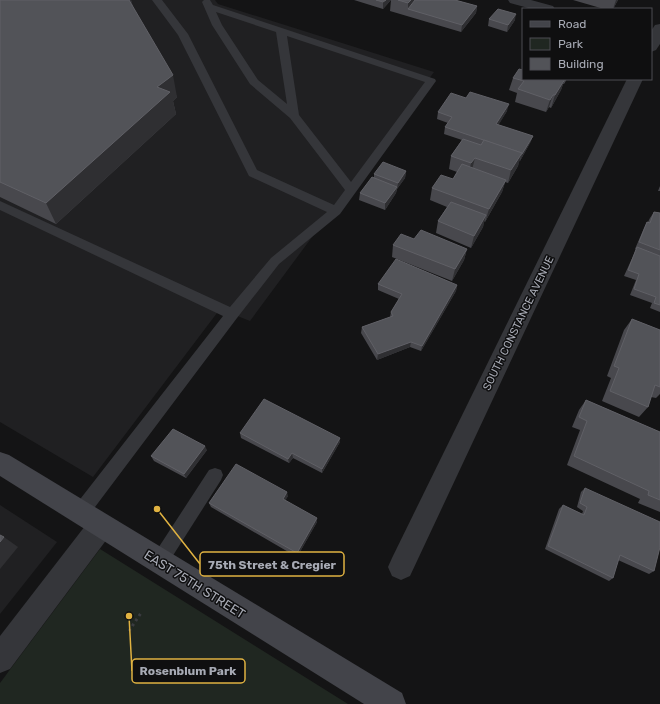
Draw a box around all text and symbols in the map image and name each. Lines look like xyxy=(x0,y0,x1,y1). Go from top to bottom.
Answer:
legend xyxy=(522,8,652,80)
text: Road xyxy=(558,17,586,31)
text: Park xyxy=(558,37,584,51)
text: Building xyxy=(558,57,604,71)
street label: SOUTH CONSTANCE AVENUE xyxy=(480,254,557,392)
street label: EAST 75TH STREET xyxy=(141,547,249,622)
callout: 75th Street & Cregier xyxy=(200,552,344,576)
text: 75th Street & Cregier xyxy=(208,558,337,572)
callout: Rosenblum Park xyxy=(132,659,245,683)
text: Rosenblum Park xyxy=(140,664,236,678)

